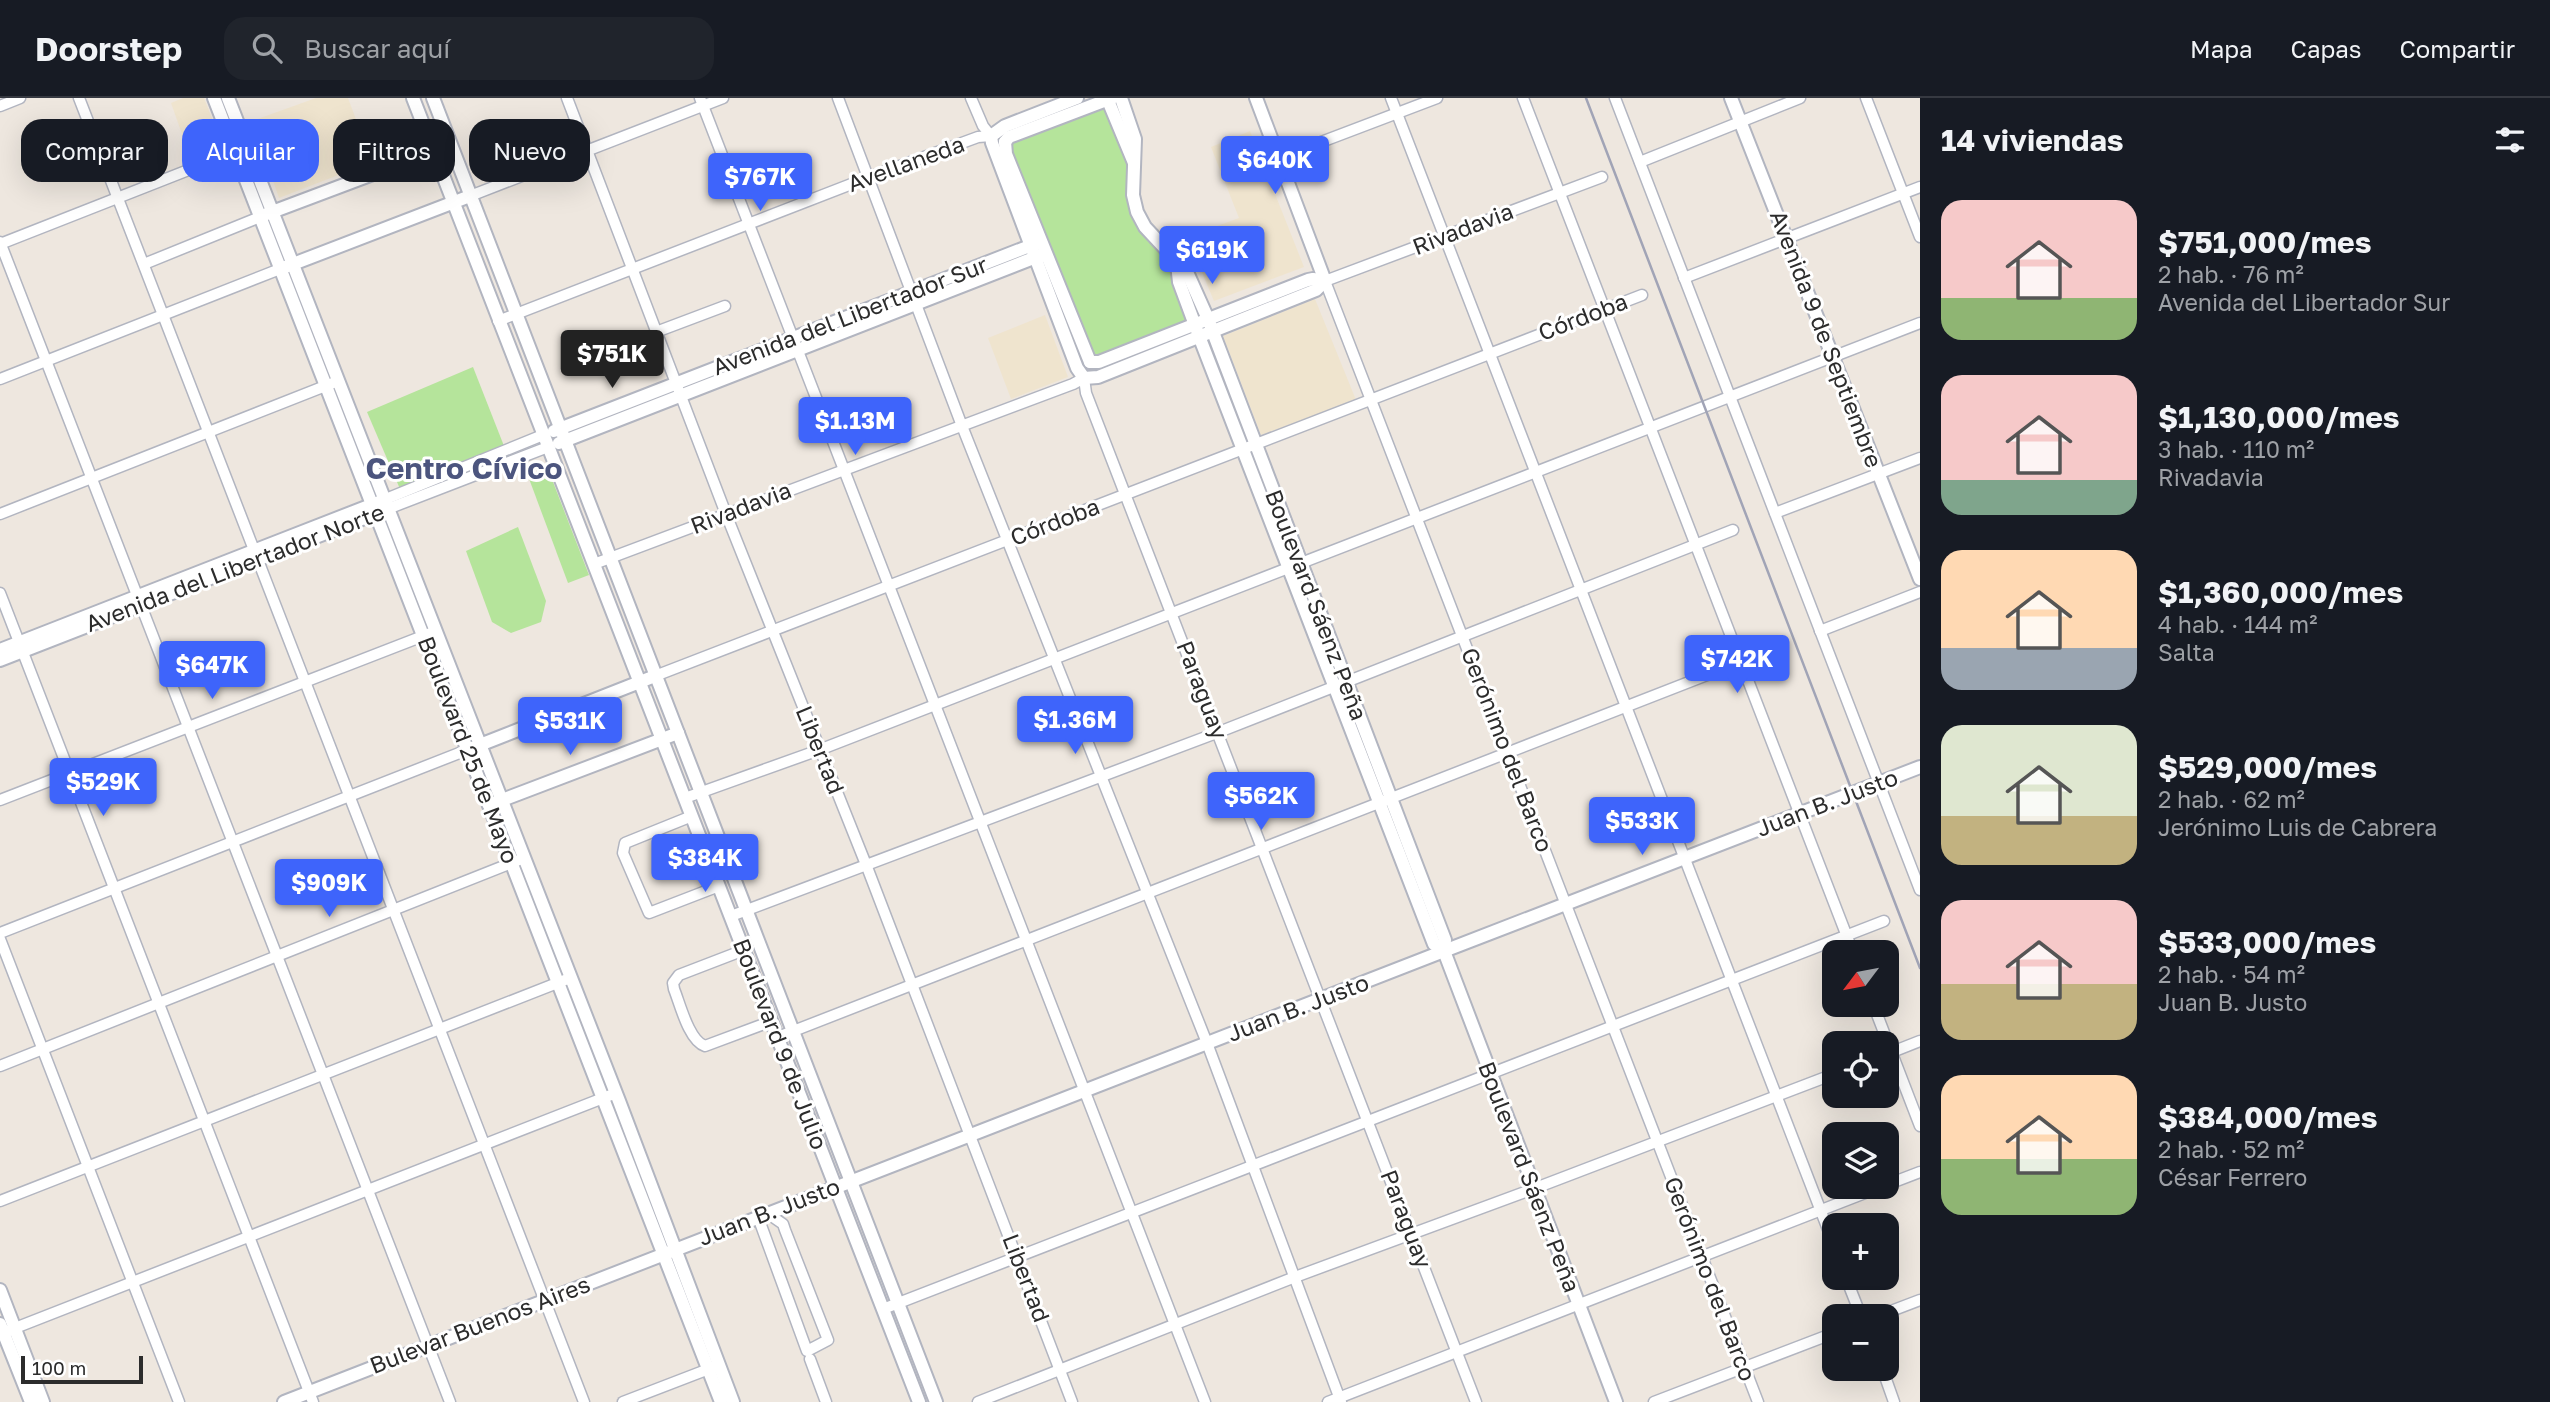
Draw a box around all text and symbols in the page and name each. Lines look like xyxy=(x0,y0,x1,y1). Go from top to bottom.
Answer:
search box xyxy=(224,17,714,80)
text: Doorstep xyxy=(35,29,182,68)
icon: search xyxy=(248,29,286,67)
text: Buscar aquí xyxy=(304,33,450,64)
text: Mapa xyxy=(2190,34,2253,63)
text: Capas xyxy=(2291,34,2361,63)
text: Compartir xyxy=(2399,34,2515,63)
chip: Comprar xyxy=(21,119,168,182)
chip: Alquilar xyxy=(182,119,319,182)
chip: Filtros xyxy=(333,119,455,182)
chip: Nuevo xyxy=(469,119,590,182)
icon: filters xyxy=(2491,121,2529,159)
text: 14 viviendas xyxy=(1941,122,2124,158)
street label: Avellaneda xyxy=(843,129,968,197)
pin: $640K xyxy=(1226,136,1324,196)
text: $640K xyxy=(1237,145,1313,173)
pin: $767K xyxy=(711,153,809,213)
text: $767K xyxy=(724,162,796,190)
street label: Rivadavia xyxy=(1408,196,1517,260)
street label: Avenida 9 de Septiembre xyxy=(1765,206,1889,471)
text: $751,000/mes xyxy=(2158,224,2371,260)
pin: $619K xyxy=(1163,226,1261,286)
icon: home xyxy=(1997,228,2081,312)
text: $619K xyxy=(1175,235,1249,263)
street label: Avenida del Libertador Sur xyxy=(708,250,991,381)
text: 2 hab. · 76 m² xyxy=(2158,260,2304,288)
street label: Córdoba xyxy=(1534,286,1631,346)
text: Avenida del Libertador Sur xyxy=(2158,288,2450,316)
pin: $751K xyxy=(563,330,661,390)
text: $751K xyxy=(577,339,647,367)
pin: $1.13M xyxy=(798,398,912,457)
text: $1,130,000/mes xyxy=(2158,399,2400,435)
icon: home xyxy=(1997,403,2081,487)
text: $1.13M xyxy=(815,406,895,434)
text: 3 hab. · 110 m² xyxy=(2158,435,2314,463)
district label: Centro Cívico xyxy=(366,450,562,486)
text: Rivadavia xyxy=(2158,463,2264,491)
street label: Rivadavia xyxy=(686,475,795,539)
street label: Boulevard Sáenz Peña xyxy=(1260,485,1374,724)
street label: Córdoba xyxy=(1006,491,1103,551)
street label: Avenida del Libertador Norte xyxy=(81,497,388,637)
text: $1,360,000/mes xyxy=(2158,574,2403,610)
icon: home xyxy=(1997,578,2081,662)
text: 4 hab. · 144 m² xyxy=(2158,610,2318,638)
street label: Boulevard 25 de Mayo xyxy=(413,632,525,867)
pin: $742K xyxy=(1688,636,1786,695)
street label: Paraguay xyxy=(1171,637,1235,743)
text: Salta xyxy=(2158,638,2215,666)
pin: $647K xyxy=(163,642,261,701)
street label: Gerónimo del Barco xyxy=(1456,644,1560,856)
text: $742K xyxy=(1700,644,1774,672)
text: $647K xyxy=(175,650,249,678)
pin: $1.36M xyxy=(1018,696,1132,756)
pin: $531K xyxy=(521,698,619,757)
street label: Libertad xyxy=(791,701,851,798)
text: $1.36M xyxy=(1033,705,1117,733)
text: $531K xyxy=(534,706,606,734)
text: $529,000/mes xyxy=(2158,749,2377,785)
icon: home xyxy=(1997,753,2081,837)
pin: $529K xyxy=(54,758,152,818)
street label: Juan B. Justo xyxy=(1752,762,1901,842)
text: $529K xyxy=(66,767,140,795)
pin: $562K xyxy=(1212,772,1310,832)
text: $562K xyxy=(1224,781,1298,809)
text: 2 hab. · 62 m² xyxy=(2158,785,2305,813)
pin: $533K xyxy=(1593,798,1691,857)
text: $533K xyxy=(1605,806,1679,834)
text: Jerónimo Luis de Cabrera xyxy=(2158,813,2437,841)
pin: $384K xyxy=(656,834,754,894)
text: $384K xyxy=(667,843,743,871)
pin: $909K xyxy=(280,860,378,919)
text: $909K xyxy=(291,868,367,896)
text: $533,000/mes xyxy=(2158,924,2376,960)
icon: home xyxy=(1997,928,2081,1012)
street label: Boulevard 9 de Julio xyxy=(728,934,834,1153)
north arrow xyxy=(1822,940,1899,1017)
map controls xyxy=(1822,940,1899,1381)
text: 2 hab. · 54 m² xyxy=(2158,960,2305,988)
street label: Juan B. Justo xyxy=(1223,967,1372,1047)
text: Juan B. Justo xyxy=(2158,988,2307,1016)
button: locate xyxy=(1822,1031,1899,1108)
street label: Boulevard Sáenz Peña xyxy=(1473,1057,1587,1296)
text: $384,000/mes xyxy=(2158,1099,2378,1135)
icon: home xyxy=(1997,1103,2081,1187)
button: layers xyxy=(1822,1122,1899,1199)
text: 2 hab. · 52 m² xyxy=(2158,1135,2304,1163)
text: César Ferrero xyxy=(2158,1163,2307,1191)
street label: Paraguay xyxy=(1375,1166,1439,1272)
street label: Juan B. Justo xyxy=(694,1171,843,1251)
street label: Gerónimo del Barco xyxy=(1659,1173,1763,1385)
button: + xyxy=(1822,1213,1899,1290)
street label: Libertad xyxy=(997,1229,1057,1326)
street label: Bulevar Buenos Aires xyxy=(366,1269,594,1379)
button: − xyxy=(1822,1304,1899,1381)
scale bar xyxy=(21,1353,144,1385)
text: 100 m xyxy=(32,1356,86,1379)

